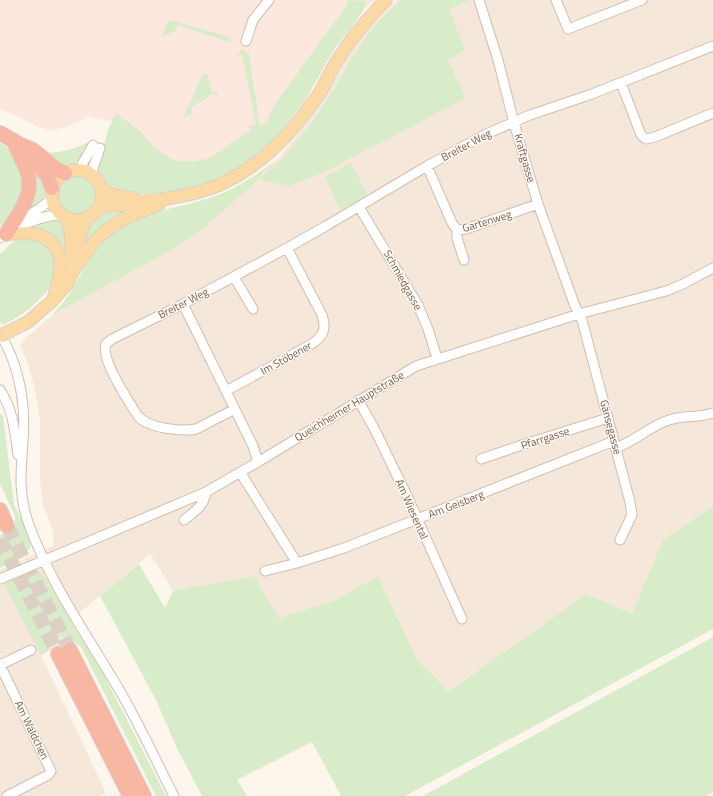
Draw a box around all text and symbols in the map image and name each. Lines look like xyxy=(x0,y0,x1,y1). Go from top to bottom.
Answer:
street label: Breiter Weg xyxy=(438,125,494,165)
street label: Kraftgasse xyxy=(510,132,540,185)
street label: Gartenweg xyxy=(460,206,514,236)
street label: Schmiedgasse xyxy=(380,247,426,313)
street label: Breiter Weg xyxy=(155,283,211,323)
street label: Im Stöbener xyxy=(257,337,315,379)
street label: Queichheimer Hauptstraße xyxy=(291,367,407,445)
street label: Gänsegasse xyxy=(596,398,626,456)
street label: Pfarrgasse xyxy=(519,423,572,453)
street label: Am Wiesental xyxy=(392,476,432,542)
street label: Am Geisberg xyxy=(426,486,487,522)
street label: Am Wäldchen xyxy=(11,698,53,762)

